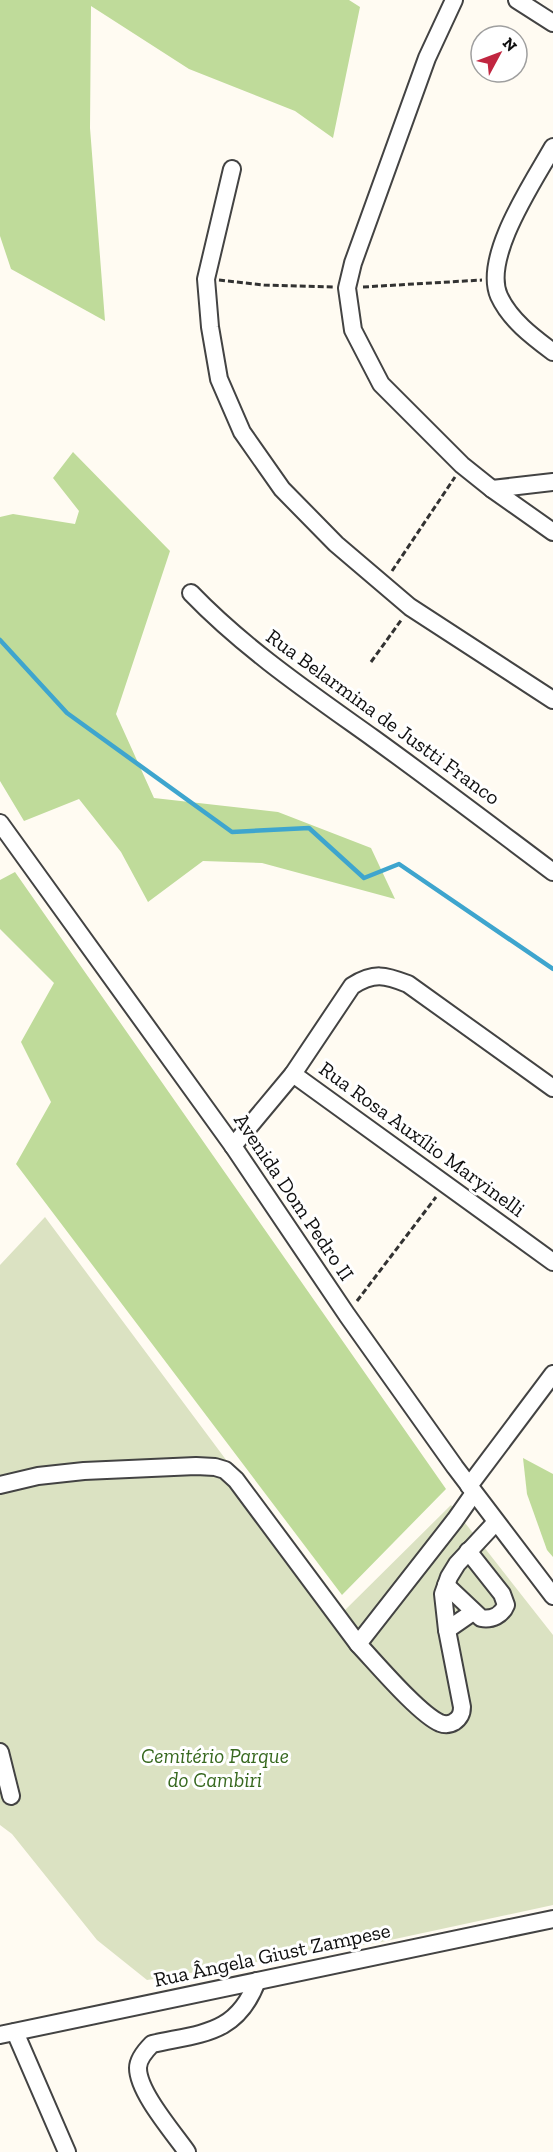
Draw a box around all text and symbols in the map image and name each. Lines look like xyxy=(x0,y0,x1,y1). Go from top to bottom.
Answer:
north arrow xyxy=(469,24,529,84)
text: N xyxy=(499,34,521,55)
street label: Rua Belarmina de Justti Franco xyxy=(261,623,505,810)
street label: Rua Rosa Auxílio Maryinelli xyxy=(315,1056,530,1222)
street label: Avenida Dom Pedro II xyxy=(229,1108,360,1285)
park label: Cemitério Parque do Cambiri xyxy=(141,1743,289,1792)
street label: Rua Ângela Giust Zampese xyxy=(151,1917,393,1992)

